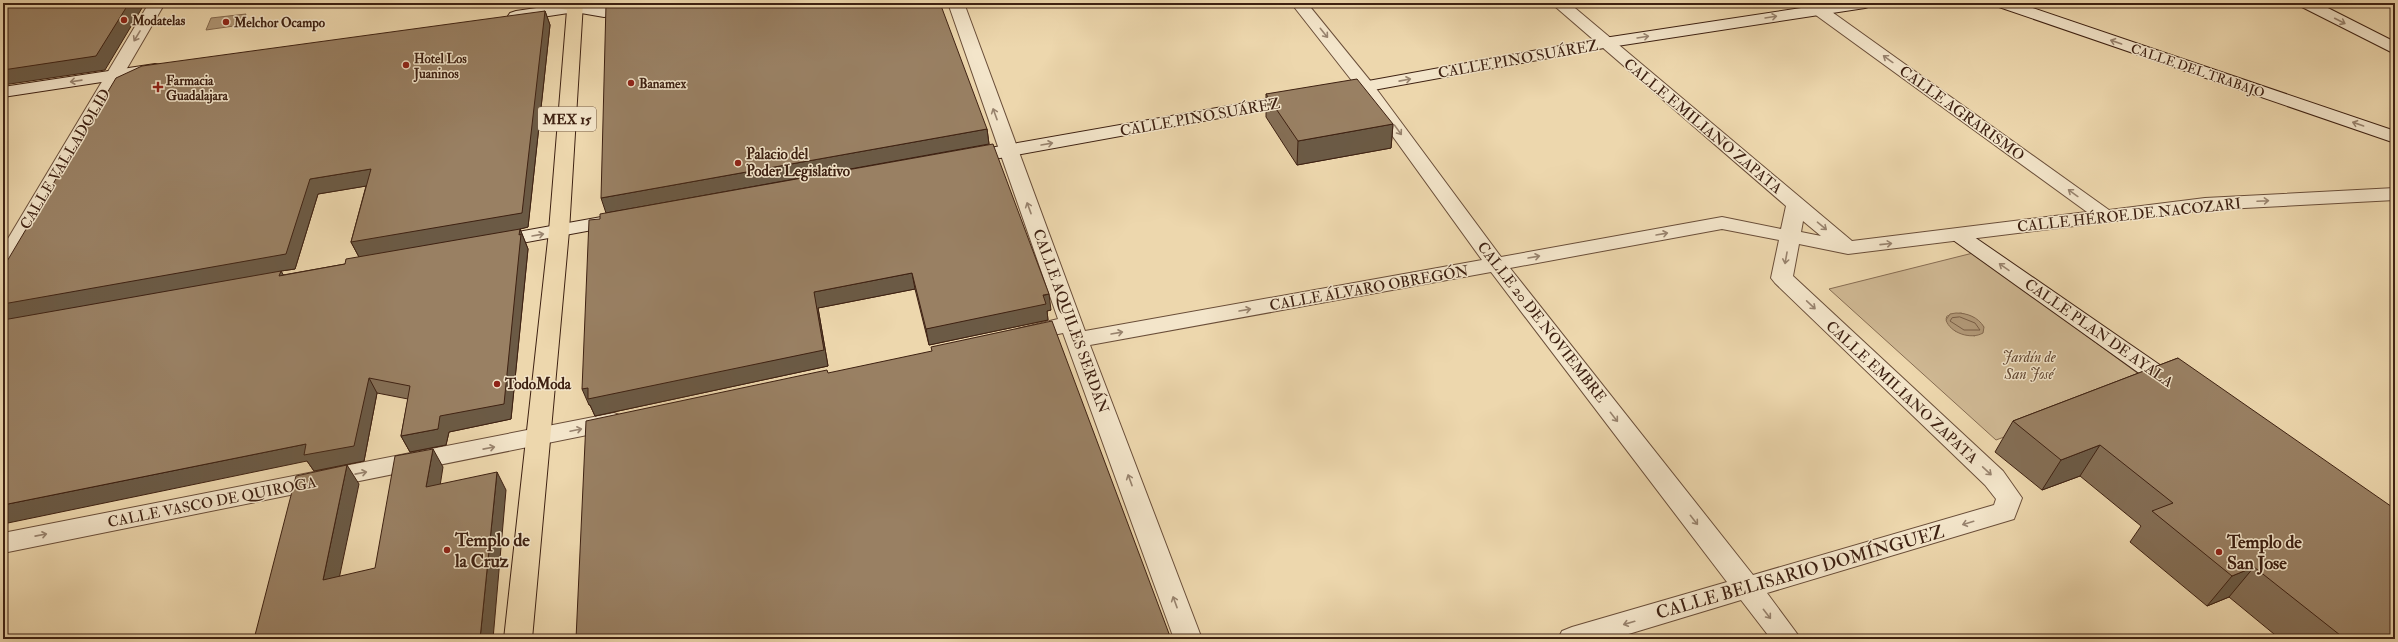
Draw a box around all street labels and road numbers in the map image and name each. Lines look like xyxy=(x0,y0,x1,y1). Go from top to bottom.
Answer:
street label: CALLE PINO SUÁREZ xyxy=(1436,34,1600,83)
street label: CALLE DEL TRABAJO xyxy=(2129,41,2267,101)
street label: CALLE EMILIANO ZAPATA xyxy=(1620,55,1786,199)
street label: CALLE AGRARISMO xyxy=(1895,62,2028,165)
street label: CALLE VALLADOLID xyxy=(16,86,115,233)
street label: CALLE PINO SUÁREZ xyxy=(1118,92,1282,141)
road number: MEX 15 xyxy=(538,107,596,131)
street label: CALLE HÉROE DE NACOZARI xyxy=(2016,192,2242,237)
street label: CALLE AQUILES SERDÁN xyxy=(1028,226,1115,416)
street label: CALLE 20 DE NOVIEMBRE xyxy=(1473,238,1610,407)
street label: CALLE ÁLVARO OBREGÓN xyxy=(1268,260,1471,315)
street label: CALLE PLAN DE AYALA xyxy=(2021,275,2177,392)
street label: CALLE EMILIANO ZAPATA xyxy=(1822,317,1982,468)
street label: CALLE VASCO DE QUIROGA xyxy=(106,473,319,532)
street label: CALLE BELISARIO DOMÍNGUEZ xyxy=(1653,520,1947,625)

